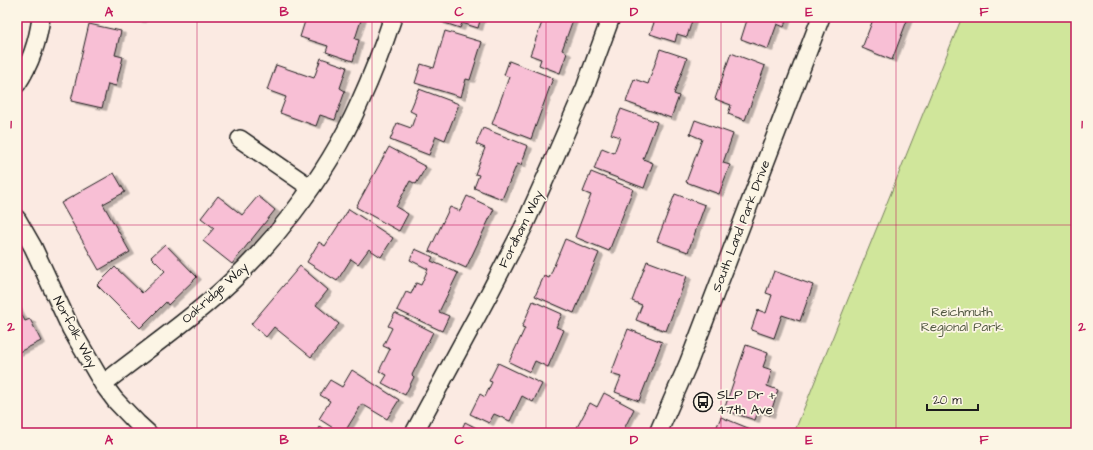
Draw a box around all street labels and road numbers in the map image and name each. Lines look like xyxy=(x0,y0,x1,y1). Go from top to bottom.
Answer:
street label: South Land Park Drive xyxy=(708,158,774,294)
street label: Fordham Way xyxy=(494,187,549,271)
street label: Oakridge Way xyxy=(178,258,253,329)
street label: Norfolk Way xyxy=(48,293,101,372)

